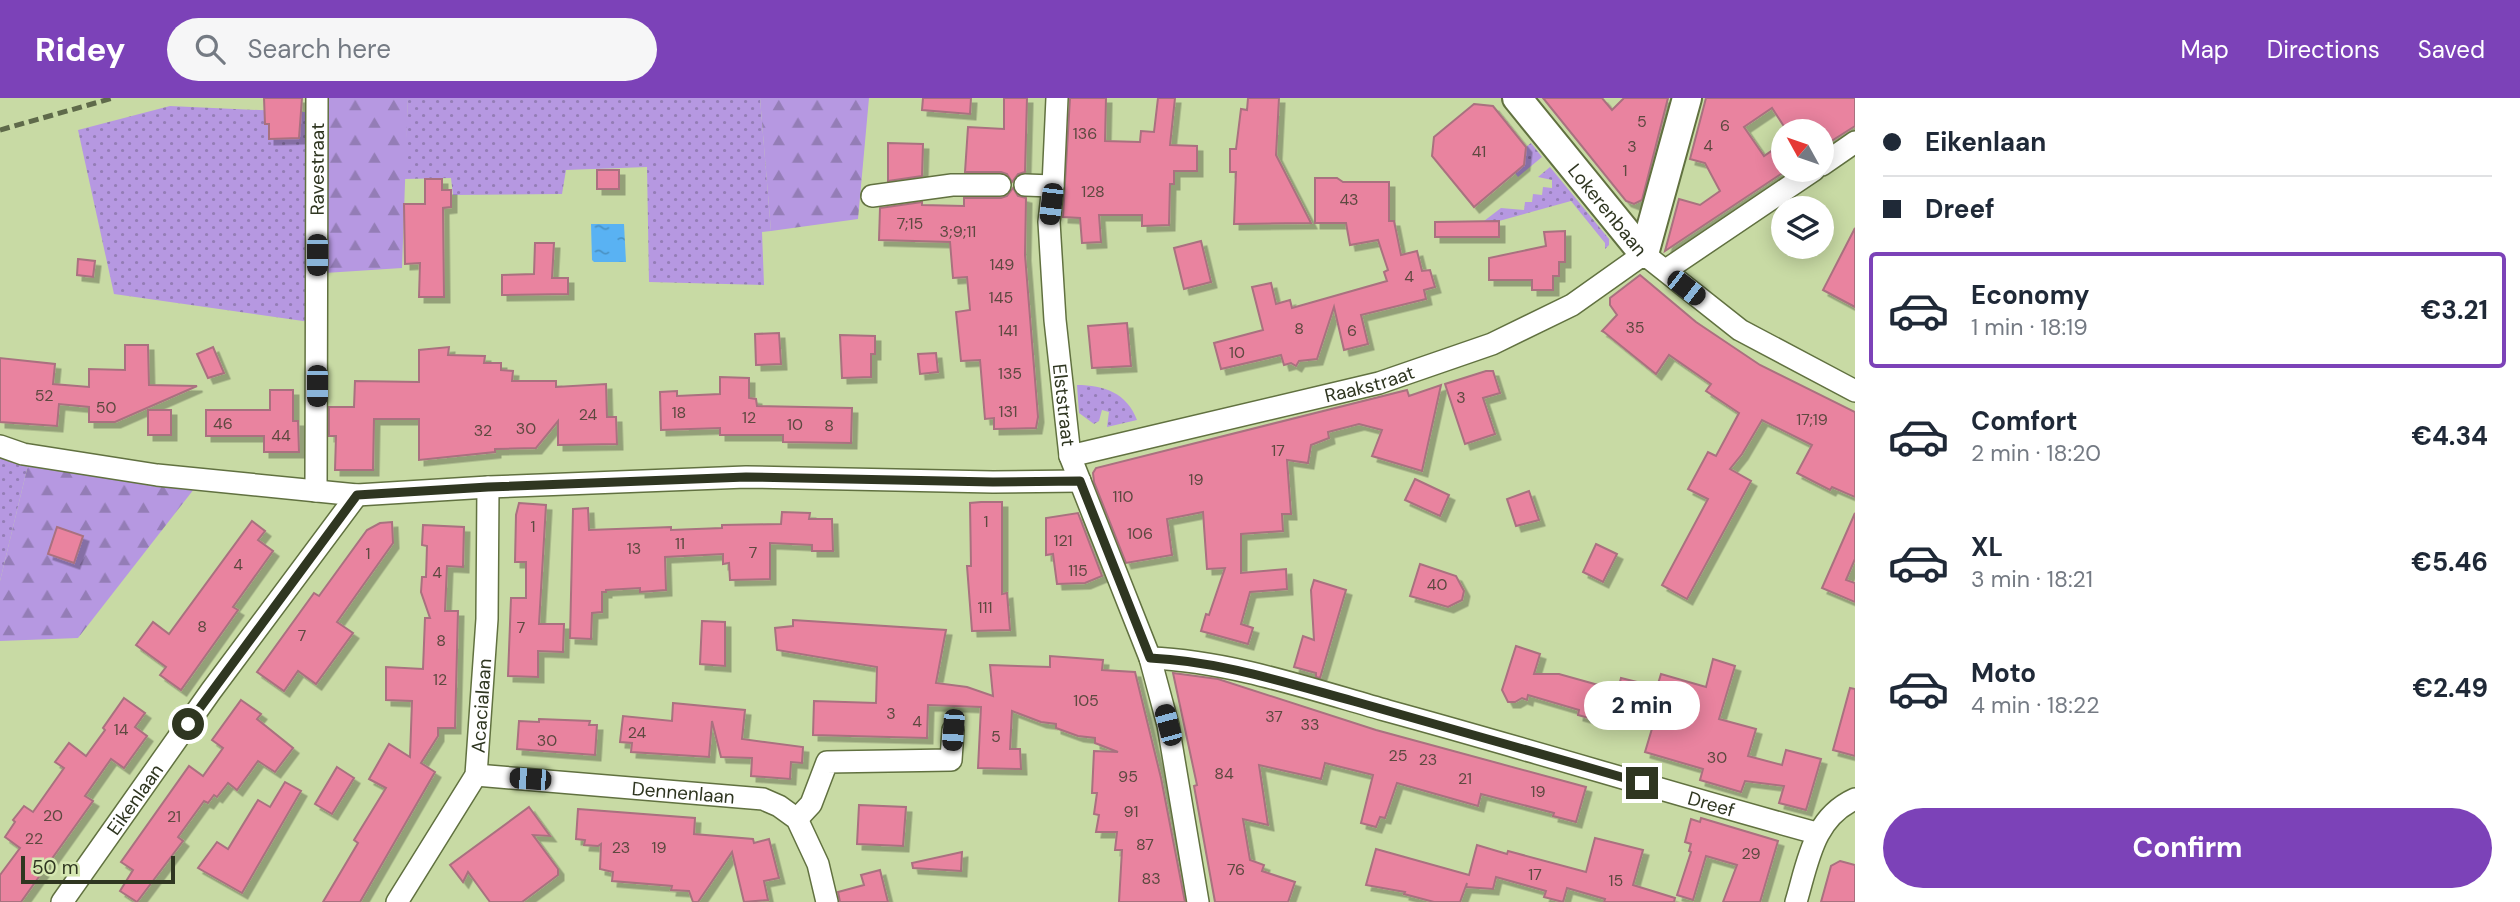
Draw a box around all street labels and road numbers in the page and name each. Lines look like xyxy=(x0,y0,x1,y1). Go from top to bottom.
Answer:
street label: Ravestraat xyxy=(305,123,330,215)
street label: Lokerenbaan xyxy=(1562,158,1653,261)
street label: Raakstraat xyxy=(1322,360,1418,408)
street label: Elststraat xyxy=(1047,362,1081,448)
street label: Acacialaan xyxy=(466,658,497,754)
street label: Eikenlaan xyxy=(101,759,169,840)
street label: Dennenlaan xyxy=(631,776,736,810)
street label: Dreef xyxy=(1685,786,1738,823)

